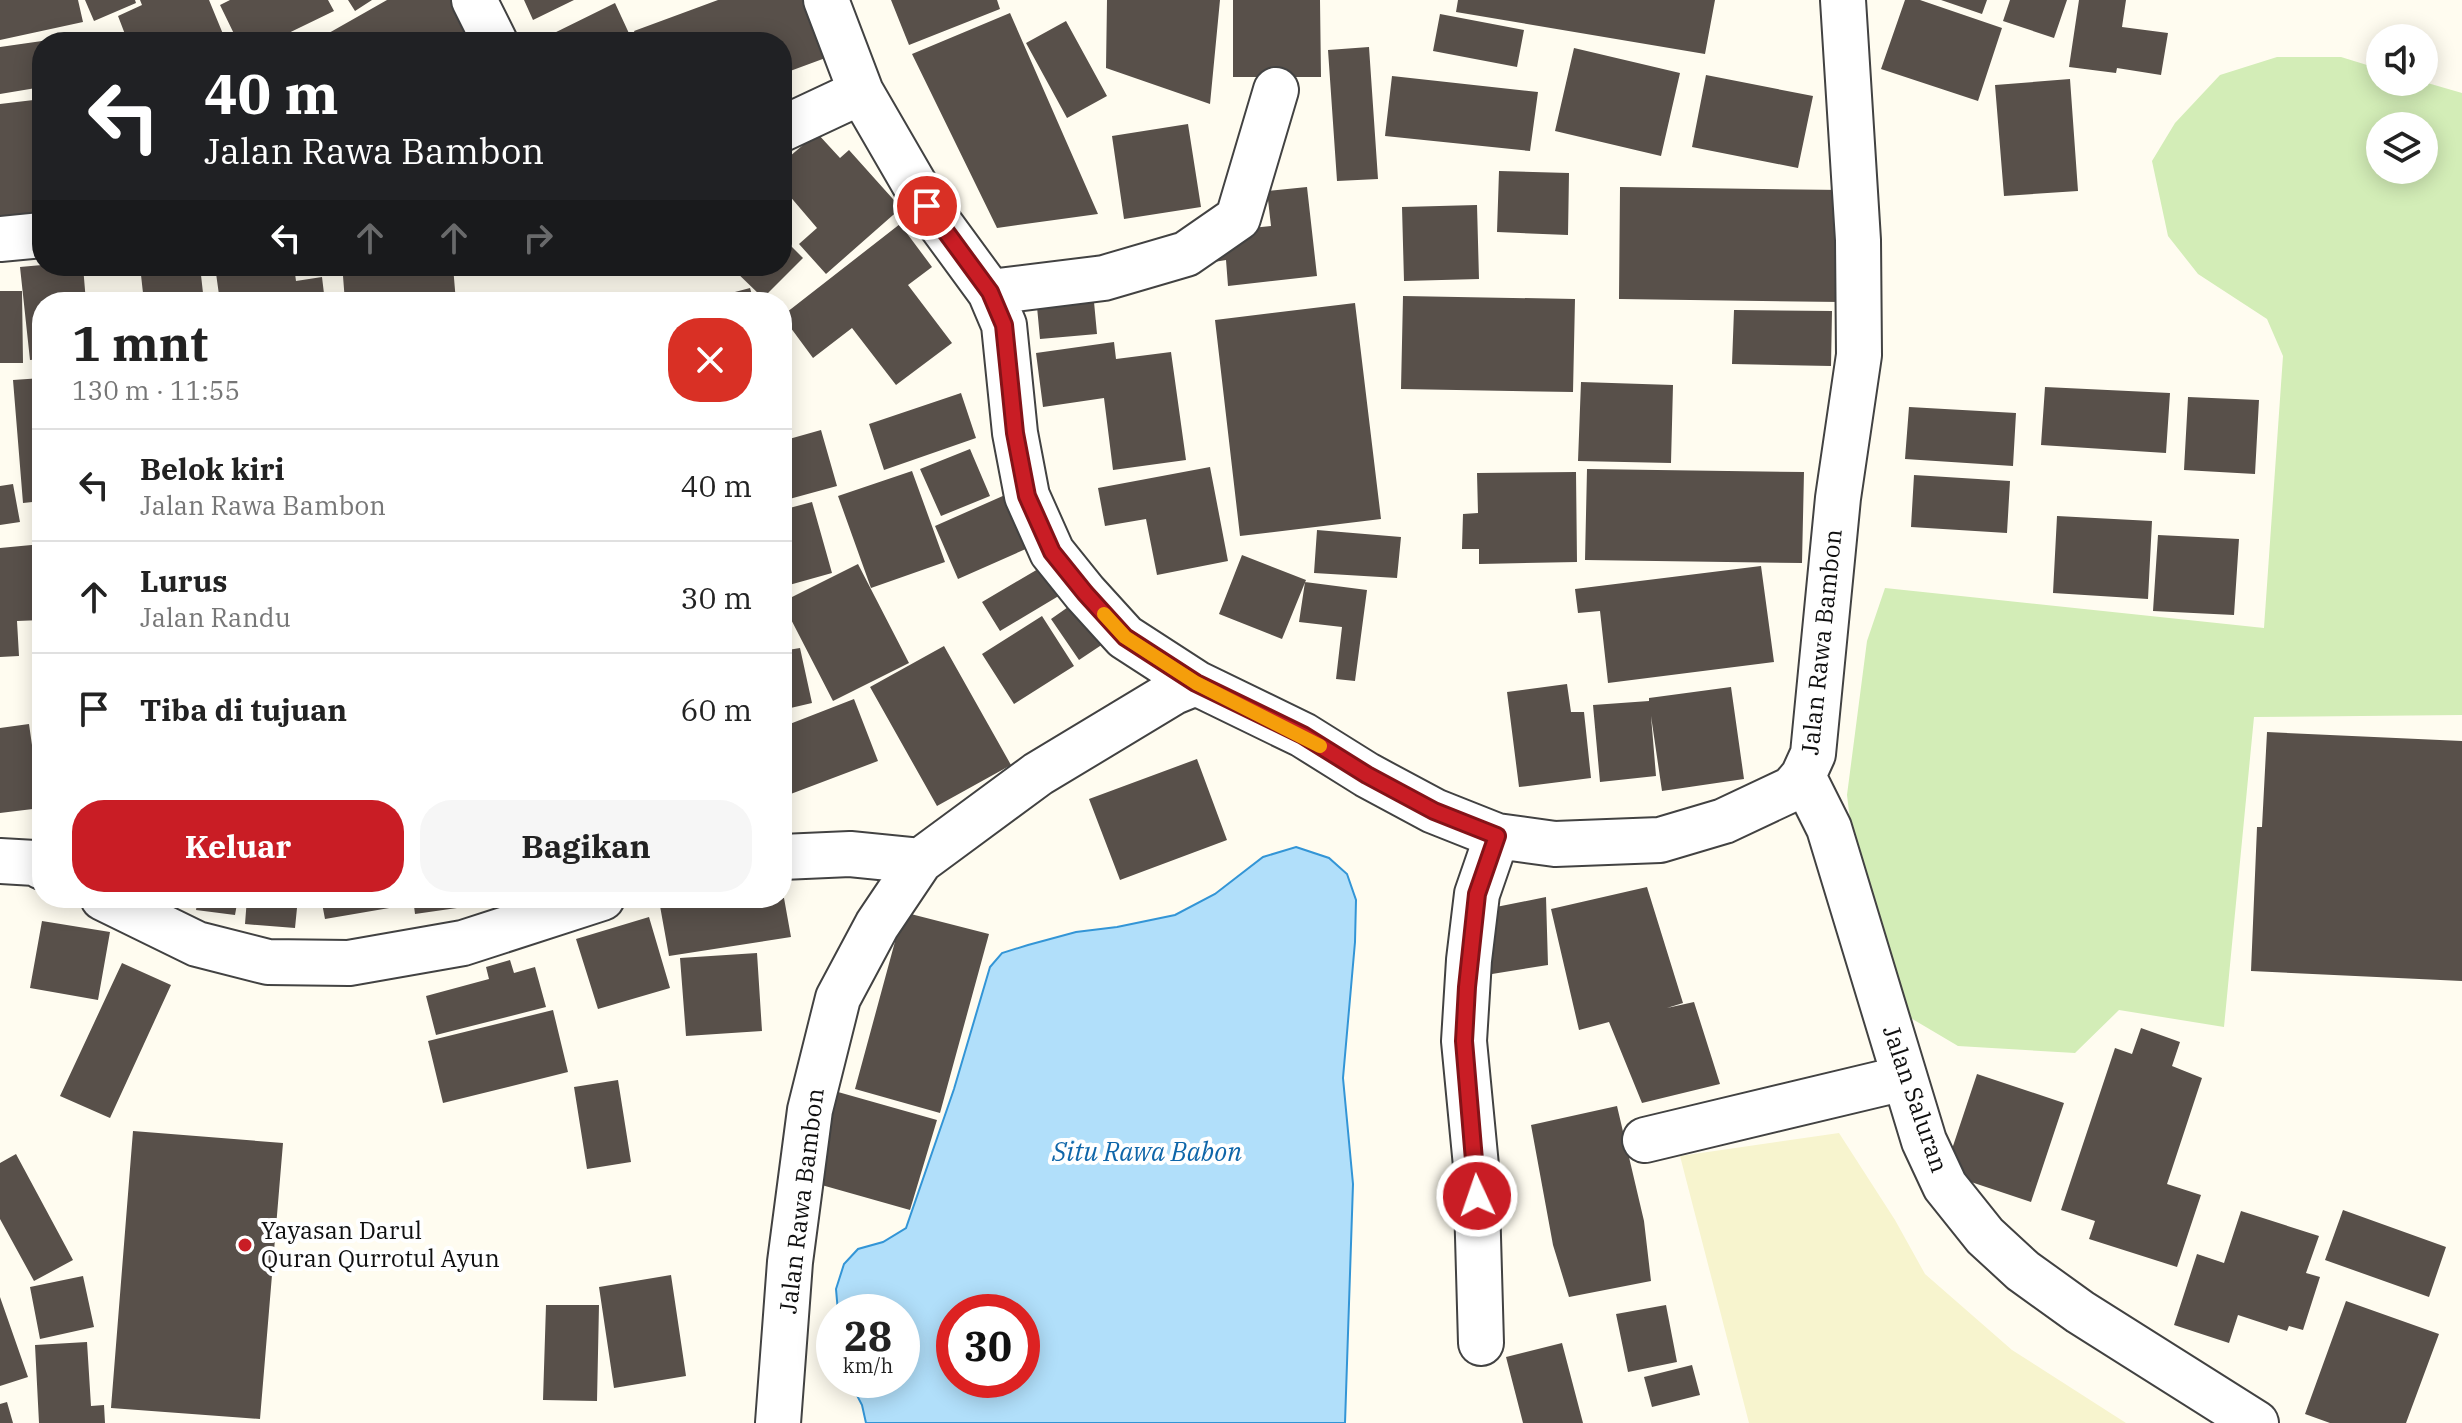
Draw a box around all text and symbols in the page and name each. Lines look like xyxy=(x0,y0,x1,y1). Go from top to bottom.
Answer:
map controls xyxy=(2366,24,2438,184)
button: sound xyxy=(2366,24,2438,96)
text: 40 m xyxy=(204,57,339,129)
icon: left xyxy=(72,64,176,168)
button: layers xyxy=(2366,112,2438,184)
text: Jalan Rawa Bambon xyxy=(204,127,544,174)
pin xyxy=(893,172,961,240)
icon: arrive xyxy=(905,184,949,228)
icon: left xyxy=(264,216,308,260)
icon: ahead xyxy=(348,216,392,260)
icon: ahead xyxy=(432,216,476,260)
icon: right xyxy=(516,216,560,260)
text: 1 mnt xyxy=(72,312,208,374)
button: close xyxy=(668,318,752,402)
text: 130 m · 11:55 xyxy=(72,373,240,407)
text: Belok kiri xyxy=(140,449,285,488)
icon: left xyxy=(72,463,116,507)
text: 40 m xyxy=(680,466,752,505)
text: Jalan Rawa Bambon xyxy=(140,488,386,522)
street label: Jalan Rawa Bambon xyxy=(1793,527,1849,756)
text: Lurus xyxy=(140,561,228,600)
icon: ahead xyxy=(72,575,116,619)
text: 30 m xyxy=(680,578,752,617)
text: Jalan Randu xyxy=(140,600,291,634)
icon: arrive xyxy=(72,687,116,731)
text: Tiba di tujuan xyxy=(140,690,347,729)
text: 60 m xyxy=(680,690,752,729)
button: Keluar xyxy=(72,800,404,892)
button: Bagikan xyxy=(420,800,752,892)
street label: Jalan Saluran xyxy=(1876,1021,1956,1176)
street label: Jalan Rawa Bambon xyxy=(771,1086,831,1315)
water label: Situ Rawa Babon xyxy=(1051,1134,1242,1168)
position arrow xyxy=(1435,1154,1519,1238)
place label: Yayasan Darul Quran Qurrotul Ayun xyxy=(261,1214,500,1274)
marker: Yayasan Darul Quran Qurrotul Ayun xyxy=(236,1236,254,1254)
speed limit sign: 30 xyxy=(936,1294,1040,1398)
text: 28 xyxy=(844,1310,892,1362)
text: km/h xyxy=(843,1352,893,1379)

